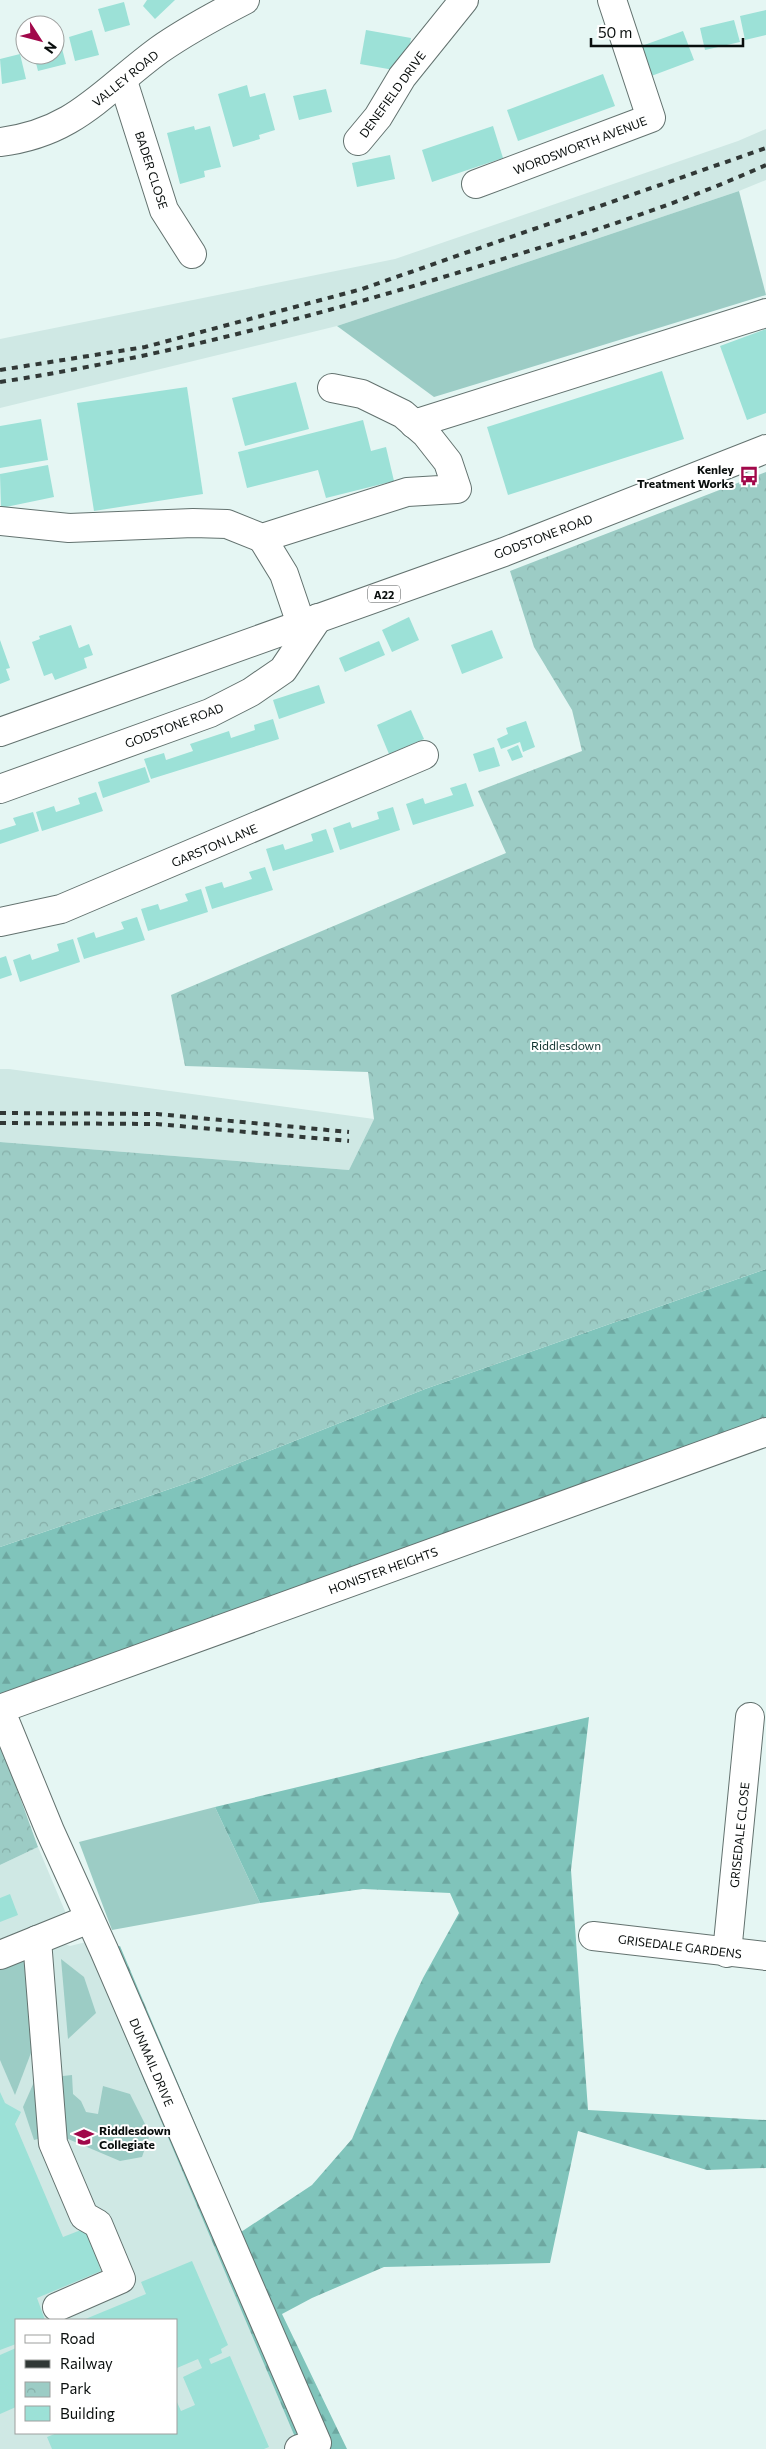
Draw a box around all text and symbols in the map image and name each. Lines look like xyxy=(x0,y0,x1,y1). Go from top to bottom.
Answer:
north arrow xyxy=(15,15,65,65)
scale bar xyxy=(591,15,744,47)
text: 50 m xyxy=(598,23,632,41)
text: N xyxy=(41,39,61,57)
street label: VALLEY ROAD xyxy=(89,47,161,109)
street label: DENEFIELD DRIVE xyxy=(356,48,428,140)
street label: WORDSWORTH AVENUE xyxy=(511,113,649,177)
street label: BADER CLOSE xyxy=(133,129,171,211)
place label: Kenley Treatment Works xyxy=(637,462,734,490)
bus stop icon: Kenley Treatment Works xyxy=(738,465,760,487)
street label: GODSTONE ROAD xyxy=(492,511,594,561)
road number: A22 xyxy=(368,586,400,602)
street label: GODSTONE ROAD xyxy=(123,700,225,750)
street label: GARSTON LANE xyxy=(169,821,259,869)
park label: Riddlesdown xyxy=(531,1038,601,1052)
street label: HONISTER HEIGHTS xyxy=(326,1544,440,1596)
street label: GRISEDALE CLOSE xyxy=(726,1781,752,1889)
street label: GRISEDALE GARDENS xyxy=(617,1931,743,1961)
street label: DUNMAIL DRIVE xyxy=(127,2016,177,2108)
place label: Riddlesdown Collegiate xyxy=(99,2123,171,2151)
school or university icon: Riddlesdown Collegiate xyxy=(73,2126,95,2148)
legend xyxy=(15,2319,178,2434)
text: Road xyxy=(60,2329,95,2347)
text: Railway xyxy=(60,2354,113,2372)
text: Park xyxy=(60,2379,91,2397)
text: Building xyxy=(60,2404,115,2422)

